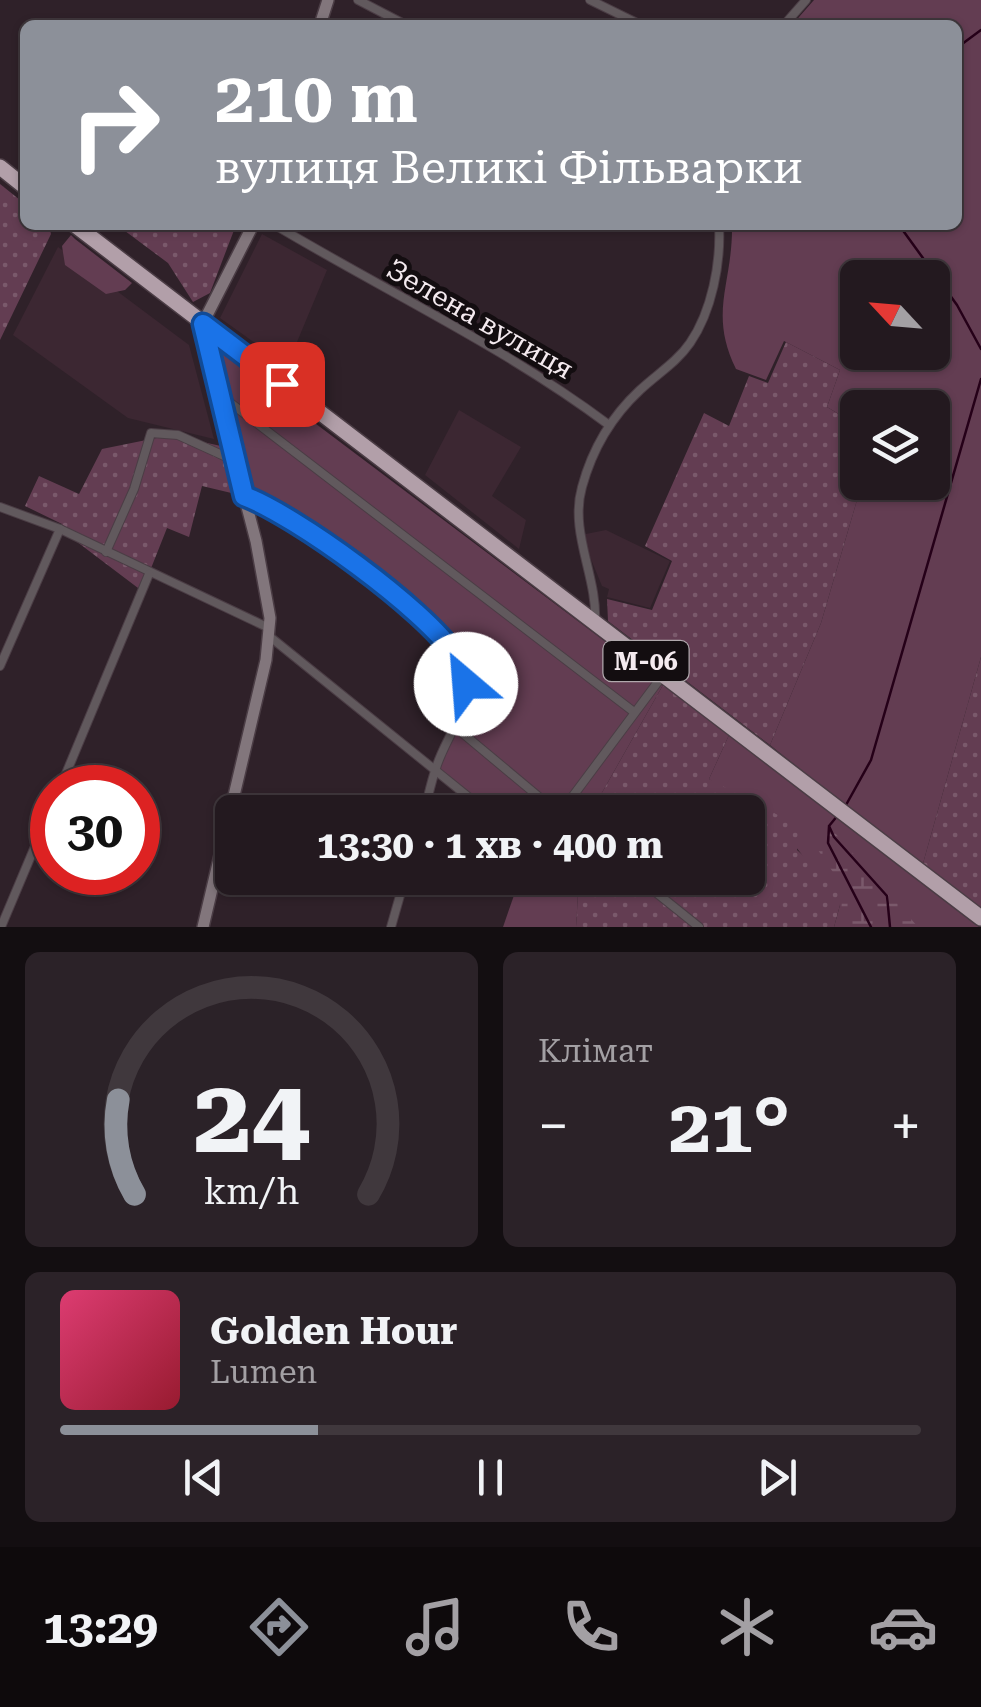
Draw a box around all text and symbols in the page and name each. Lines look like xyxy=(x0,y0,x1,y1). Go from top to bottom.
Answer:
text: 210 m xyxy=(215,57,418,139)
icon: right xyxy=(50,60,180,190)
text: вулиця Великі Фільварки xyxy=(215,141,803,194)
street label: Зелена вулиця xyxy=(381,252,579,386)
north arrow xyxy=(840,260,950,370)
map controls xyxy=(840,260,950,500)
pin xyxy=(240,342,325,427)
icon: arrive xyxy=(255,357,310,412)
button: layers xyxy=(840,390,950,500)
position arrow xyxy=(414,632,518,736)
road number: М-06 xyxy=(604,641,688,681)
speed limit sign: 30 xyxy=(30,765,160,895)
text: 13:30 · 1 хв · 400 m xyxy=(317,823,663,867)
text: Клімат xyxy=(538,1032,653,1070)
text: 24 xyxy=(193,1056,310,1177)
text: 21° xyxy=(669,1082,790,1170)
text: − xyxy=(538,1094,569,1158)
text: + xyxy=(890,1094,921,1158)
text: km/h xyxy=(204,1171,299,1213)
text: Golden Hour xyxy=(210,1309,458,1353)
text: Lumen xyxy=(210,1353,317,1391)
icon: previous xyxy=(176,1450,231,1505)
icon: pause xyxy=(463,1450,518,1505)
icon: next xyxy=(750,1450,805,1505)
icon: directions xyxy=(244,1592,314,1662)
icon: music xyxy=(400,1592,470,1662)
icon: phone xyxy=(556,1592,626,1662)
icon: climate xyxy=(712,1592,782,1662)
icon: car xyxy=(868,1592,938,1662)
text: 13:29 xyxy=(43,1601,158,1654)

